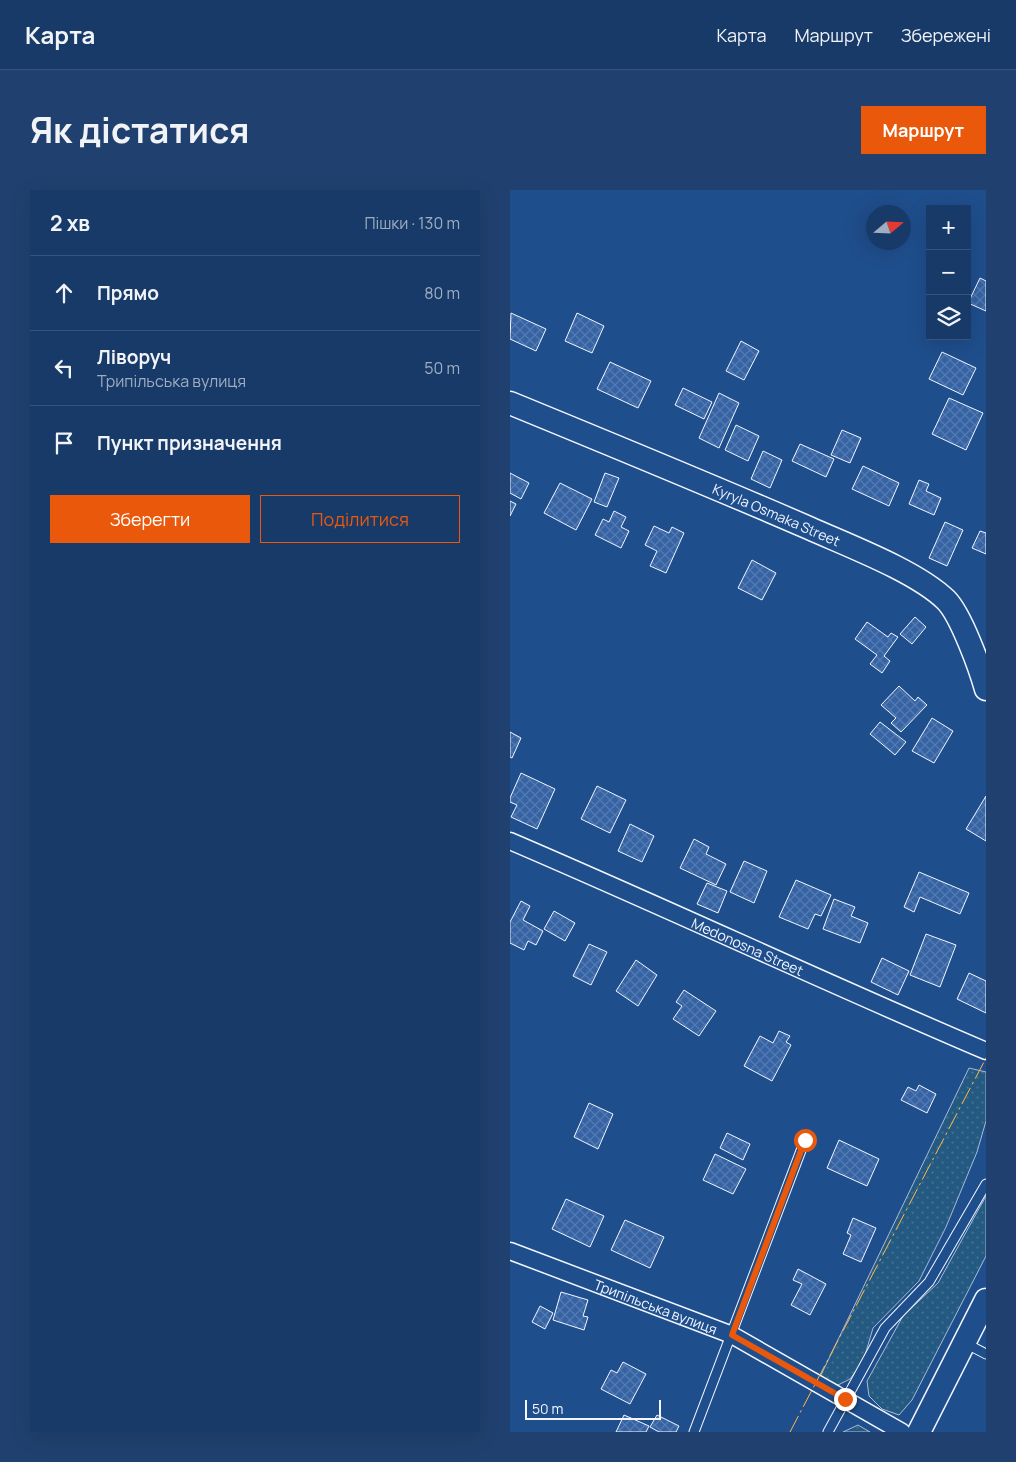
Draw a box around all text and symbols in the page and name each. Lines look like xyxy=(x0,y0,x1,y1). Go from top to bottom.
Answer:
text: Карта xyxy=(25,18,95,51)
text: Карта xyxy=(716,23,766,47)
text: Маршрут xyxy=(794,23,873,47)
text: Збережені xyxy=(901,23,991,47)
text: Як дістатися xyxy=(30,106,249,154)
button: Маршрут xyxy=(861,106,986,154)
north arrow xyxy=(866,205,911,250)
map controls xyxy=(926,205,971,340)
button: + xyxy=(926,205,971,250)
text: 2 хв xyxy=(50,209,90,237)
text: Пішки · 130 m xyxy=(364,212,460,234)
button: − xyxy=(926,250,971,295)
icon: ahead xyxy=(50,279,78,307)
text: Прямо xyxy=(97,280,159,306)
text: 80 m xyxy=(424,282,460,304)
button: layers xyxy=(926,295,971,340)
text: Ліворуч xyxy=(97,344,171,370)
icon: left xyxy=(50,354,78,382)
text: 50 m xyxy=(424,357,460,379)
text: Трипільська вулиця xyxy=(97,370,246,392)
icon: arrive xyxy=(50,429,78,457)
text: Пункт призначення xyxy=(97,430,282,456)
street label: Kyryla Osmaka Street xyxy=(710,479,844,550)
button: Зберегти xyxy=(50,495,250,543)
button: Поділитися xyxy=(260,495,460,543)
street label: Medonosna Street xyxy=(689,913,807,980)
route start xyxy=(794,1129,817,1152)
street label: Трипільська вулиця xyxy=(591,1274,720,1338)
route end xyxy=(834,1388,857,1411)
scale bar xyxy=(525,1397,661,1420)
text: 50 m xyxy=(532,1399,563,1418)

